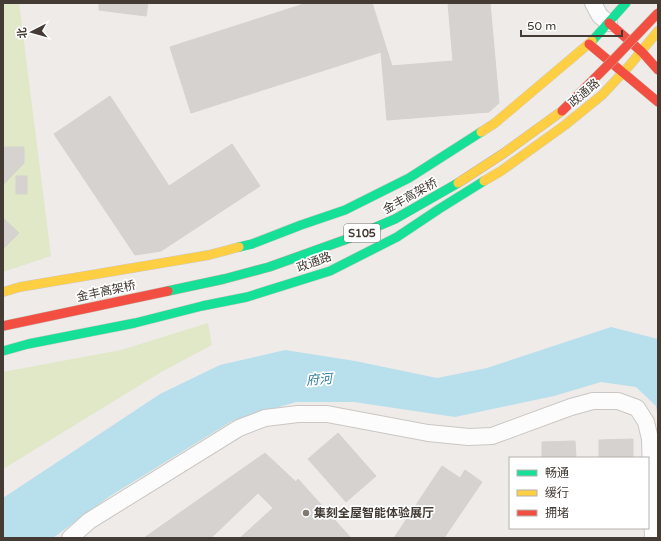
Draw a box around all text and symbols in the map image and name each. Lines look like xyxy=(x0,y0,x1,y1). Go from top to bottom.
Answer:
north arrow xyxy=(12,12,52,52)
scale bar xyxy=(521,12,622,38)
text: 50 m xyxy=(527,19,556,33)
text: 北 xyxy=(16,27,30,39)
street label: 政通路 xyxy=(566,76,602,110)
street label: 金丰高架桥 xyxy=(380,175,440,217)
road number: S105 xyxy=(344,224,380,242)
street label: 政通路 xyxy=(295,249,333,275)
street label: 金丰高架桥 xyxy=(75,278,137,304)
water label: 府河 xyxy=(305,371,336,389)
legend xyxy=(509,457,649,529)
text: 畅通 xyxy=(545,466,569,480)
text: 缓行 xyxy=(545,486,569,500)
place label: 集刻全屋智能体验展厅 xyxy=(314,506,434,520)
text: 拥堵 xyxy=(545,506,569,520)
marker: 集刻全屋智能体验展厅 xyxy=(301,508,311,518)

